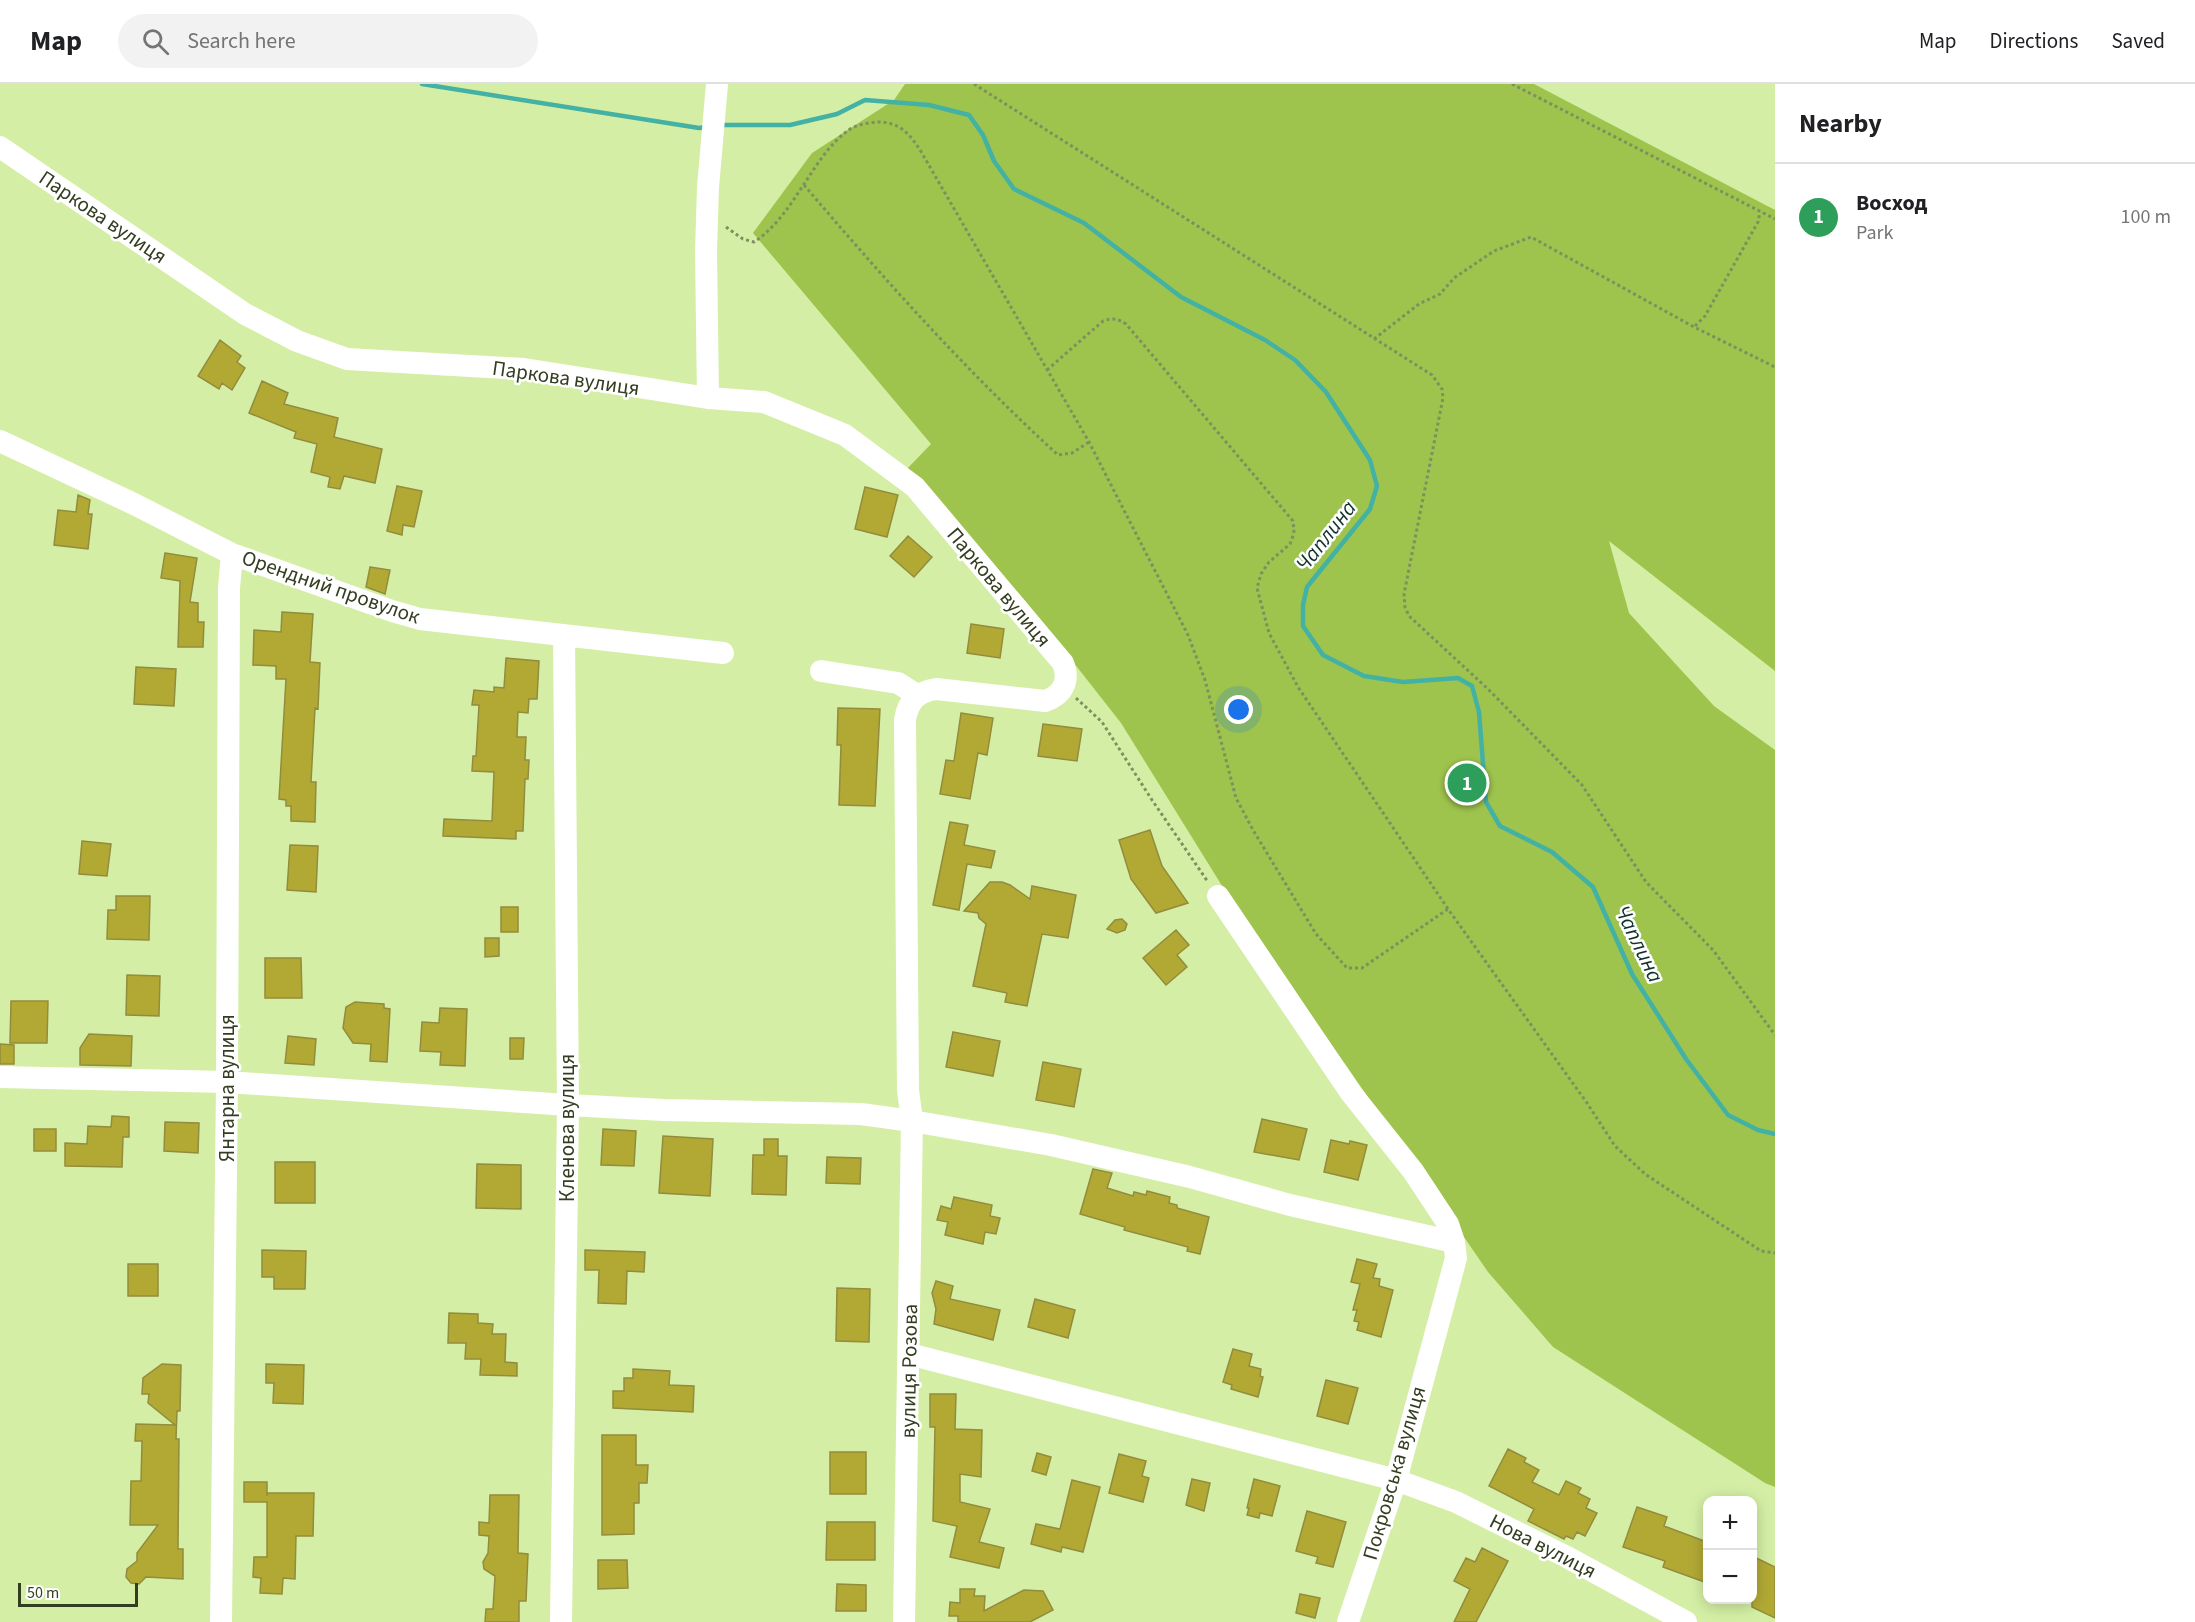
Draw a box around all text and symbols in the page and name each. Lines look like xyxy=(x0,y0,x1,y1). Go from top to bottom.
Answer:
search box xyxy=(118,14,538,68)
text: Map xyxy=(30,21,82,61)
icon: search xyxy=(139,25,172,58)
text: Search here xyxy=(187,25,296,57)
text: Map xyxy=(1919,26,1957,56)
text: Directions xyxy=(1990,26,2078,56)
text: Saved xyxy=(2111,26,2165,56)
text: Nearby xyxy=(1799,105,1882,142)
street label: Паркова вулиця xyxy=(33,163,173,271)
text: Восход xyxy=(1856,187,1927,219)
text: 1 xyxy=(1813,203,1824,231)
text: 100 m xyxy=(2121,203,2171,231)
text: Park xyxy=(1856,219,1893,247)
street label: Паркова вулиця xyxy=(490,353,642,403)
water label: Чаплина xyxy=(1288,494,1364,578)
street label: Паркова вулиця xyxy=(940,520,1058,654)
street label: Орендний провулок xyxy=(238,542,425,632)
your location xyxy=(1224,695,1253,724)
pin: 1 xyxy=(1448,760,1486,806)
water label: Чаплина xyxy=(1607,900,1672,988)
street label: Янтарна вулиця xyxy=(212,1014,242,1162)
street label: Кленова вулиця xyxy=(552,1054,582,1202)
street label: вулиця Розова xyxy=(893,1303,925,1439)
street label: Покровська вулиця xyxy=(1355,1383,1433,1563)
map controls xyxy=(1703,1496,1757,1604)
button: + xyxy=(1703,1496,1757,1550)
street label: Нова вулиця xyxy=(1484,1506,1602,1586)
button: − xyxy=(1703,1550,1757,1604)
scale bar xyxy=(18,1580,138,1608)
text: 50 m xyxy=(27,1582,59,1604)

